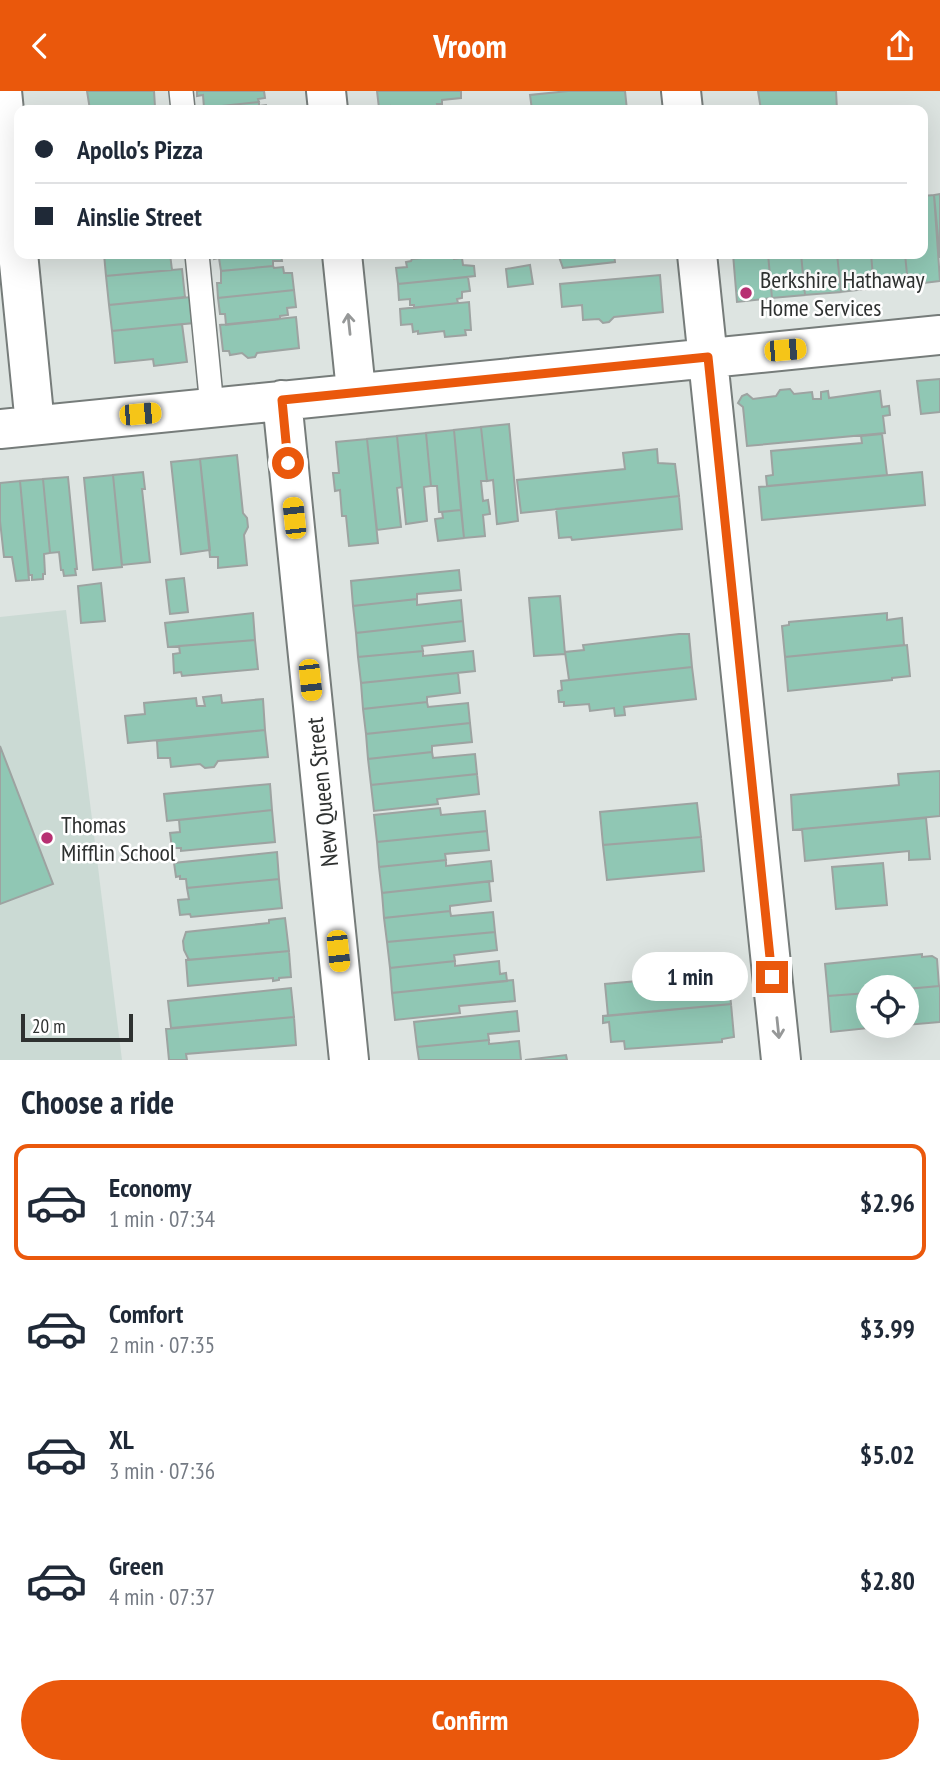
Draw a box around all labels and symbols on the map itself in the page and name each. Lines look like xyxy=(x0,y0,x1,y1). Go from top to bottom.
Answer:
place label: Berkshire Hathaway Home Services xyxy=(760,264,925,323)
marker: Berkshire Hathaway Home Services xyxy=(738,285,754,301)
one-way arrow xyxy=(342,313,355,335)
car xyxy=(764,338,807,362)
car xyxy=(119,402,162,426)
route start xyxy=(272,447,304,479)
car xyxy=(282,496,307,540)
car xyxy=(298,658,323,702)
street label: New Queen Street xyxy=(299,715,345,868)
place label: Thomas Mifflin School xyxy=(61,809,176,868)
marker: Thomas Mifflin School xyxy=(39,830,55,846)
car xyxy=(326,929,351,973)
callout: 1 min xyxy=(632,953,748,1001)
route end xyxy=(756,961,788,993)
scale bar xyxy=(21,1011,133,1043)
one-way arrow xyxy=(772,1017,785,1039)

